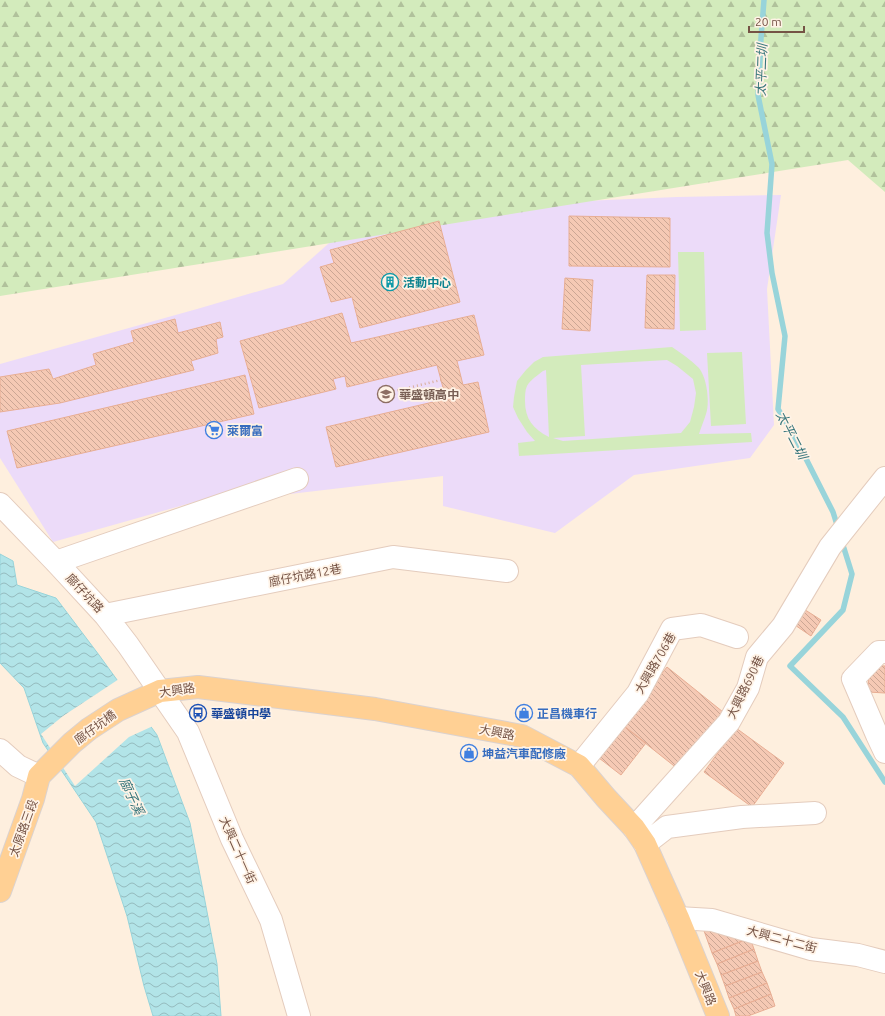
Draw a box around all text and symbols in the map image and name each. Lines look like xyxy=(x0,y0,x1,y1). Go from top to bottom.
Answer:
scale bar xyxy=(749,8,804,34)
text: 20 m xyxy=(755,15,782,28)
water label: 太平二圳 xyxy=(753,42,769,96)
building icon: 活動中心 xyxy=(380,272,400,292)
place label: 活動中心 xyxy=(403,276,451,289)
school or university icon: 華盛頓高中 xyxy=(376,384,396,404)
place label: 華盛頓高中 xyxy=(399,388,459,401)
water label: 太平二圳 xyxy=(774,409,811,463)
supermarket icon: 萊爾富 xyxy=(204,420,224,440)
place label: 萊爾富 xyxy=(227,424,263,437)
street label: 廍仔坑路12巷 xyxy=(268,562,342,588)
street label: 廍仔坑路 xyxy=(64,571,106,615)
street label: 大興路706巷 xyxy=(632,630,678,696)
street label: 大興路690巷 xyxy=(724,653,766,721)
street label: 大興路 xyxy=(158,681,196,699)
bus stop icon: 華盛頓中學 xyxy=(188,703,208,723)
shop icon: 正昌機車行 xyxy=(514,703,534,723)
place label: 華盛頓中學 xyxy=(211,707,271,720)
place label: 正昌機車行 xyxy=(537,707,597,720)
street label: 廍仔坑橋 xyxy=(72,708,118,746)
street label: 大興路 xyxy=(478,722,516,742)
shop icon: 坤益汽車配修廠 xyxy=(459,743,479,763)
place label: 坤益汽車配修廠 xyxy=(482,747,566,760)
water label: 廍子溪 xyxy=(117,775,147,818)
street label: 太原路三段 xyxy=(7,798,39,858)
street label: 大興二十一街 xyxy=(217,814,259,886)
street label: 大興二十二街 xyxy=(746,923,818,955)
street label: 大興路 xyxy=(693,969,719,1007)

